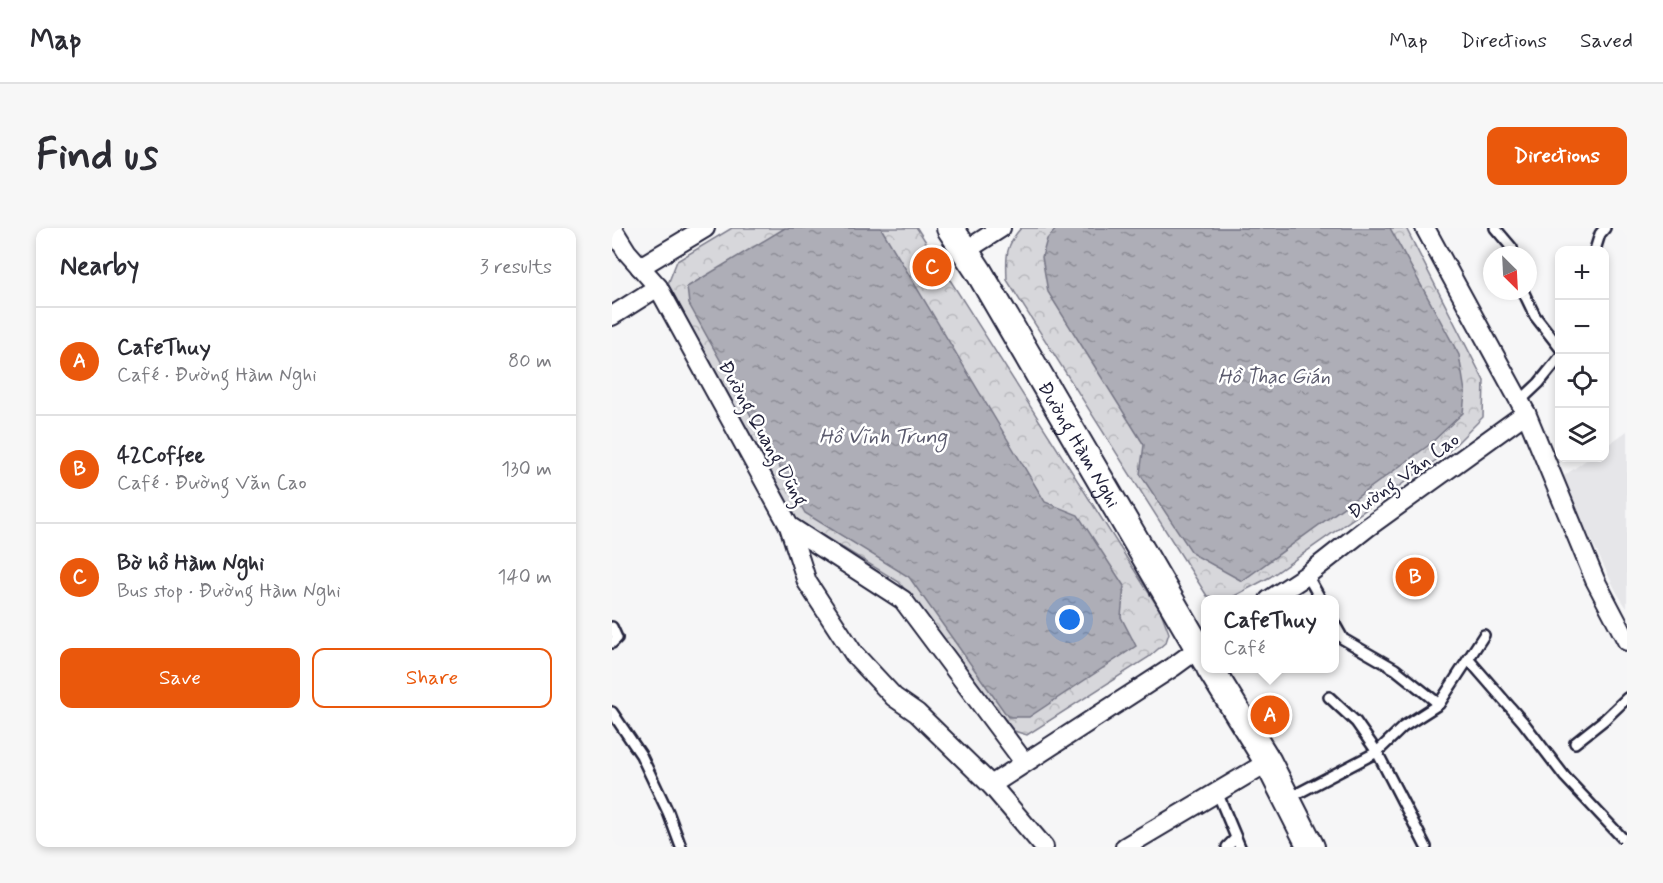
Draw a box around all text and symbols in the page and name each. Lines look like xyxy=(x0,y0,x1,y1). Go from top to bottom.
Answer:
text: Map xyxy=(30,23,81,60)
text: Map xyxy=(1389,27,1428,55)
text: Directions xyxy=(1461,27,1547,55)
text: Saved xyxy=(1580,27,1633,55)
button: Directions xyxy=(1487,127,1627,185)
text: Find us xyxy=(36,129,158,184)
pin: C xyxy=(912,244,952,290)
north arrow xyxy=(1483,246,1537,300)
map controls xyxy=(1555,246,1609,462)
button: + xyxy=(1555,246,1609,300)
text: Nearby xyxy=(60,250,139,284)
text: 3 results xyxy=(480,254,552,281)
button: − xyxy=(1555,300,1609,354)
text: CafeThuy xyxy=(117,334,211,362)
text: A xyxy=(73,348,86,375)
text: 80 m xyxy=(508,348,552,375)
button: locate xyxy=(1555,354,1609,408)
street label: Đường Quang Dũng xyxy=(710,356,814,513)
text: Café · Đường Hàm Nghi xyxy=(117,362,317,389)
water label: Hồ Thạc Gián xyxy=(1218,363,1330,391)
street label: Đường Hàm Nghi xyxy=(1031,377,1126,513)
button: layers xyxy=(1555,408,1609,462)
water label: Hồ Vĩnh Trung xyxy=(819,423,948,453)
street label: Đường Văn Cao xyxy=(1343,427,1466,528)
text: 42Coffee xyxy=(117,442,205,470)
text: B xyxy=(73,456,86,483)
text: 130 m xyxy=(501,456,552,483)
text: Café · Đường Văn Cao xyxy=(117,470,307,497)
text: Bờ hồ Hàm Nghi xyxy=(117,550,264,578)
pin: B xyxy=(1396,554,1434,600)
text: C xyxy=(72,564,87,591)
text: 140 m xyxy=(498,564,552,591)
text: Bus stop · Đường Hàm Nghi xyxy=(117,578,341,605)
popup xyxy=(1201,595,1339,673)
your location xyxy=(1055,605,1084,634)
text: CafeThuy xyxy=(1223,607,1317,635)
text: Café xyxy=(1223,635,1265,662)
button: Save xyxy=(60,648,300,708)
button: Share xyxy=(312,648,552,708)
pin: A xyxy=(1250,692,1290,738)

